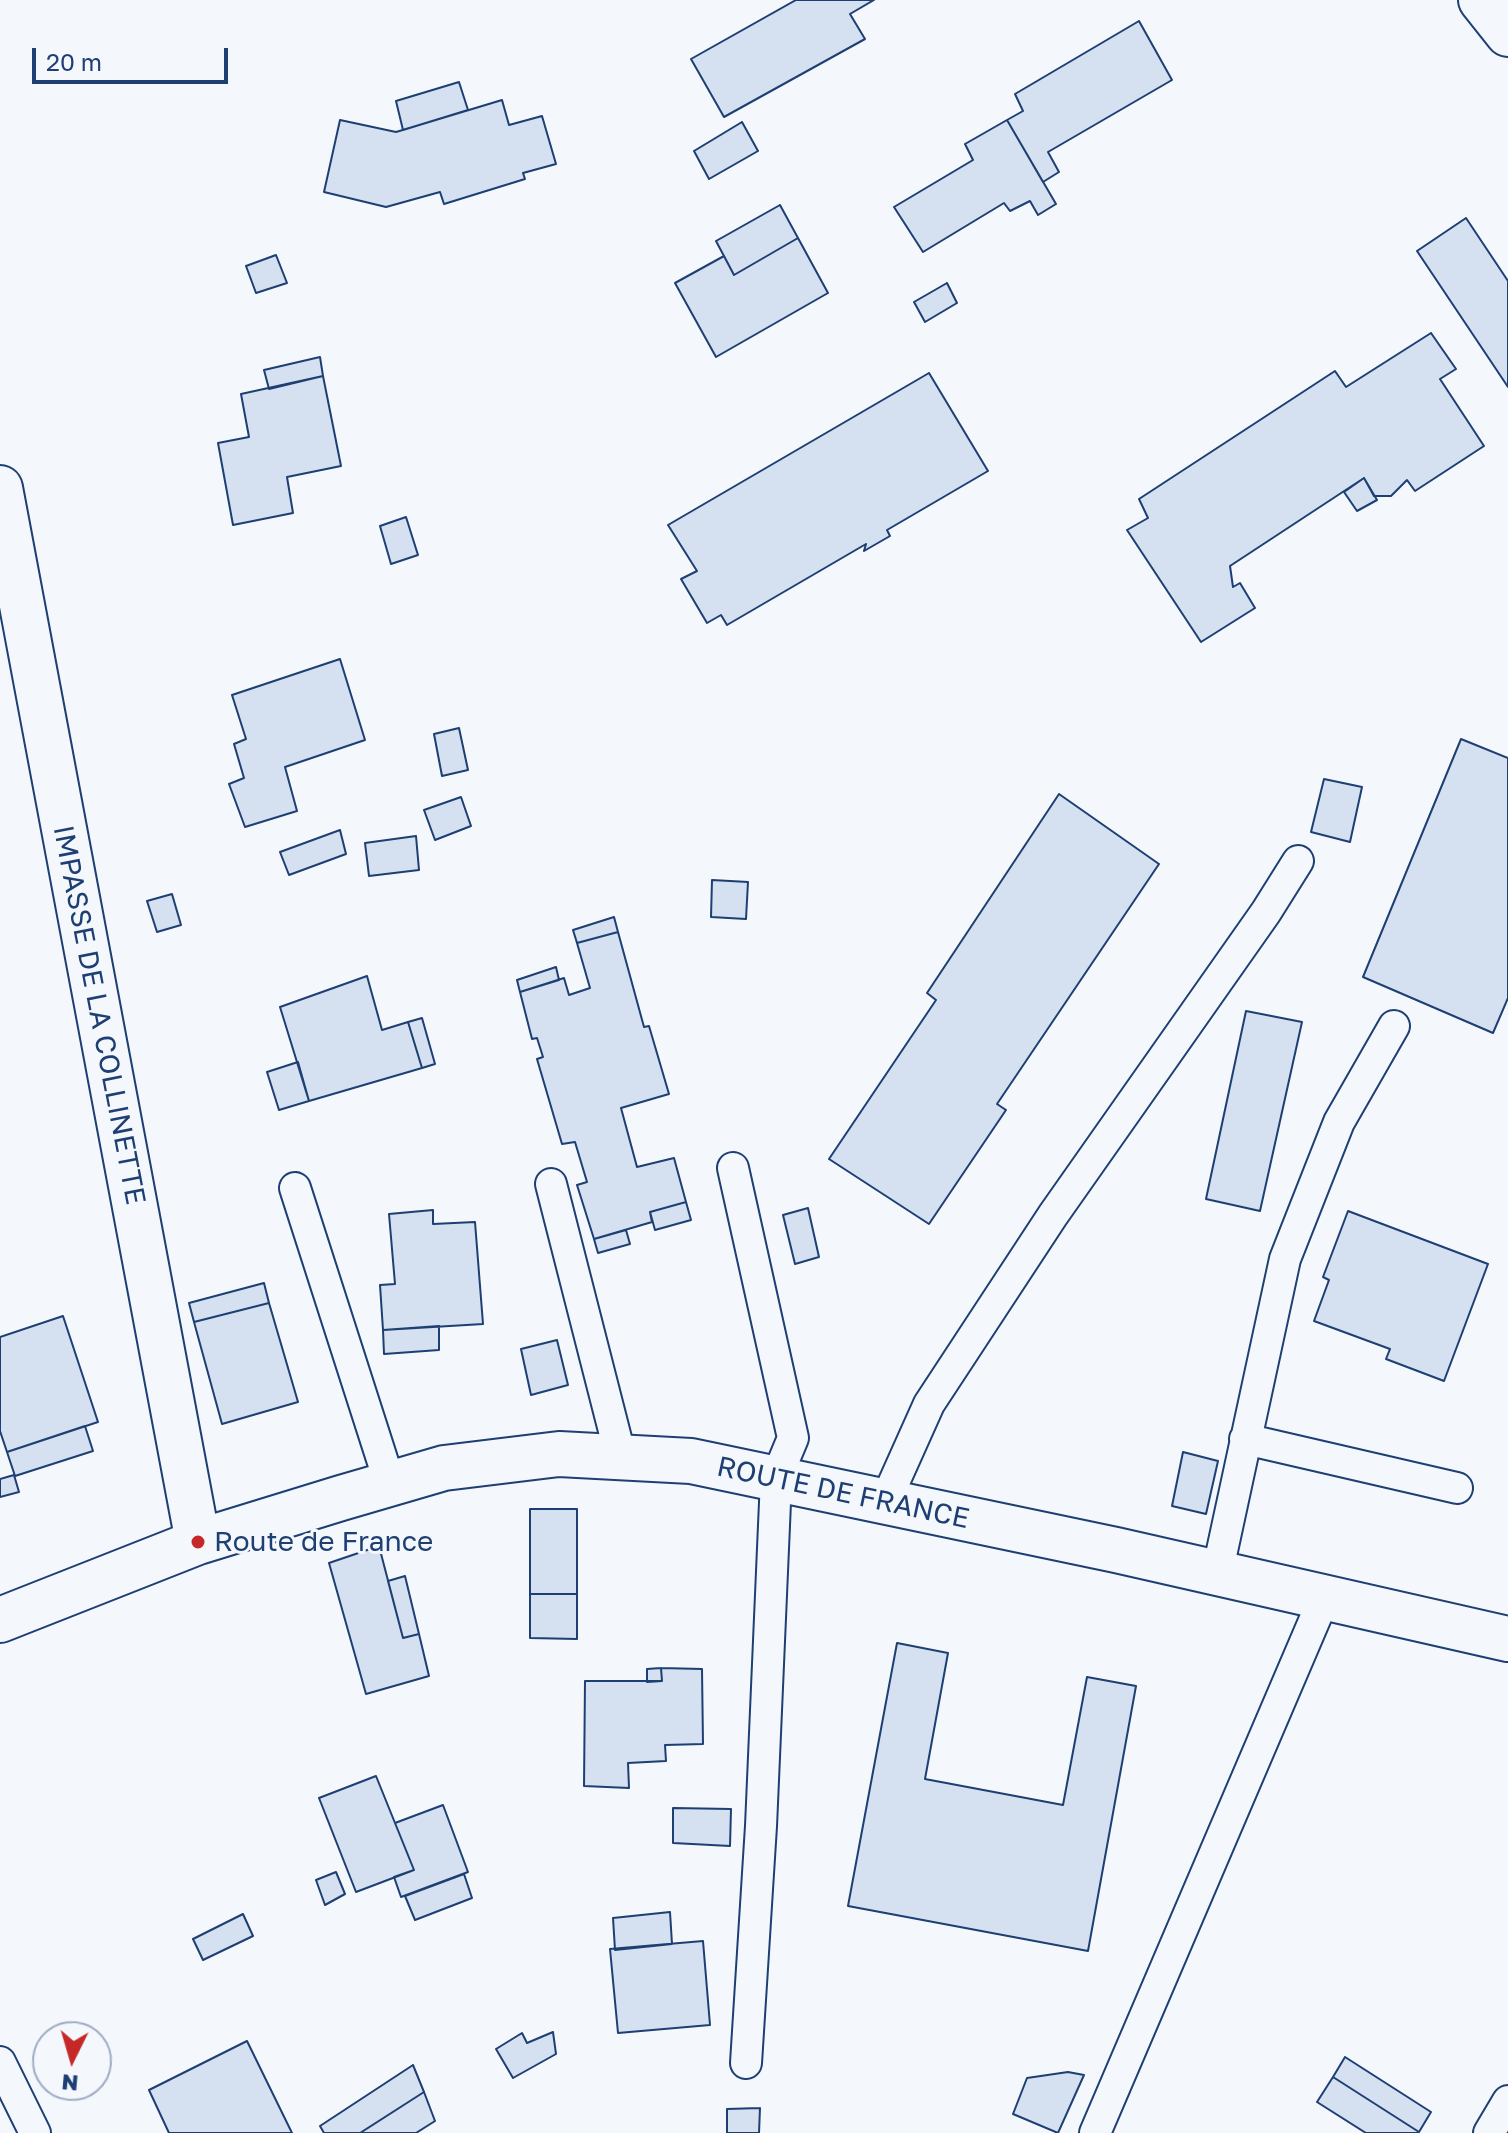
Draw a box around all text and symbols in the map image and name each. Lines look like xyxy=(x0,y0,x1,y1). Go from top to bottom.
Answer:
scale bar xyxy=(36,32,232,82)
text: 20 m xyxy=(46,47,102,76)
street label: IMPASSE DE LA COLLINETTE xyxy=(46,823,152,1207)
street label: ROUTE DE FRANCE xyxy=(714,1450,972,1536)
place label: Route de France xyxy=(214,1525,433,1559)
marker: Route de France xyxy=(189,1533,207,1551)
north arrow xyxy=(32,2021,112,2101)
text: N xyxy=(61,2069,80,2098)

